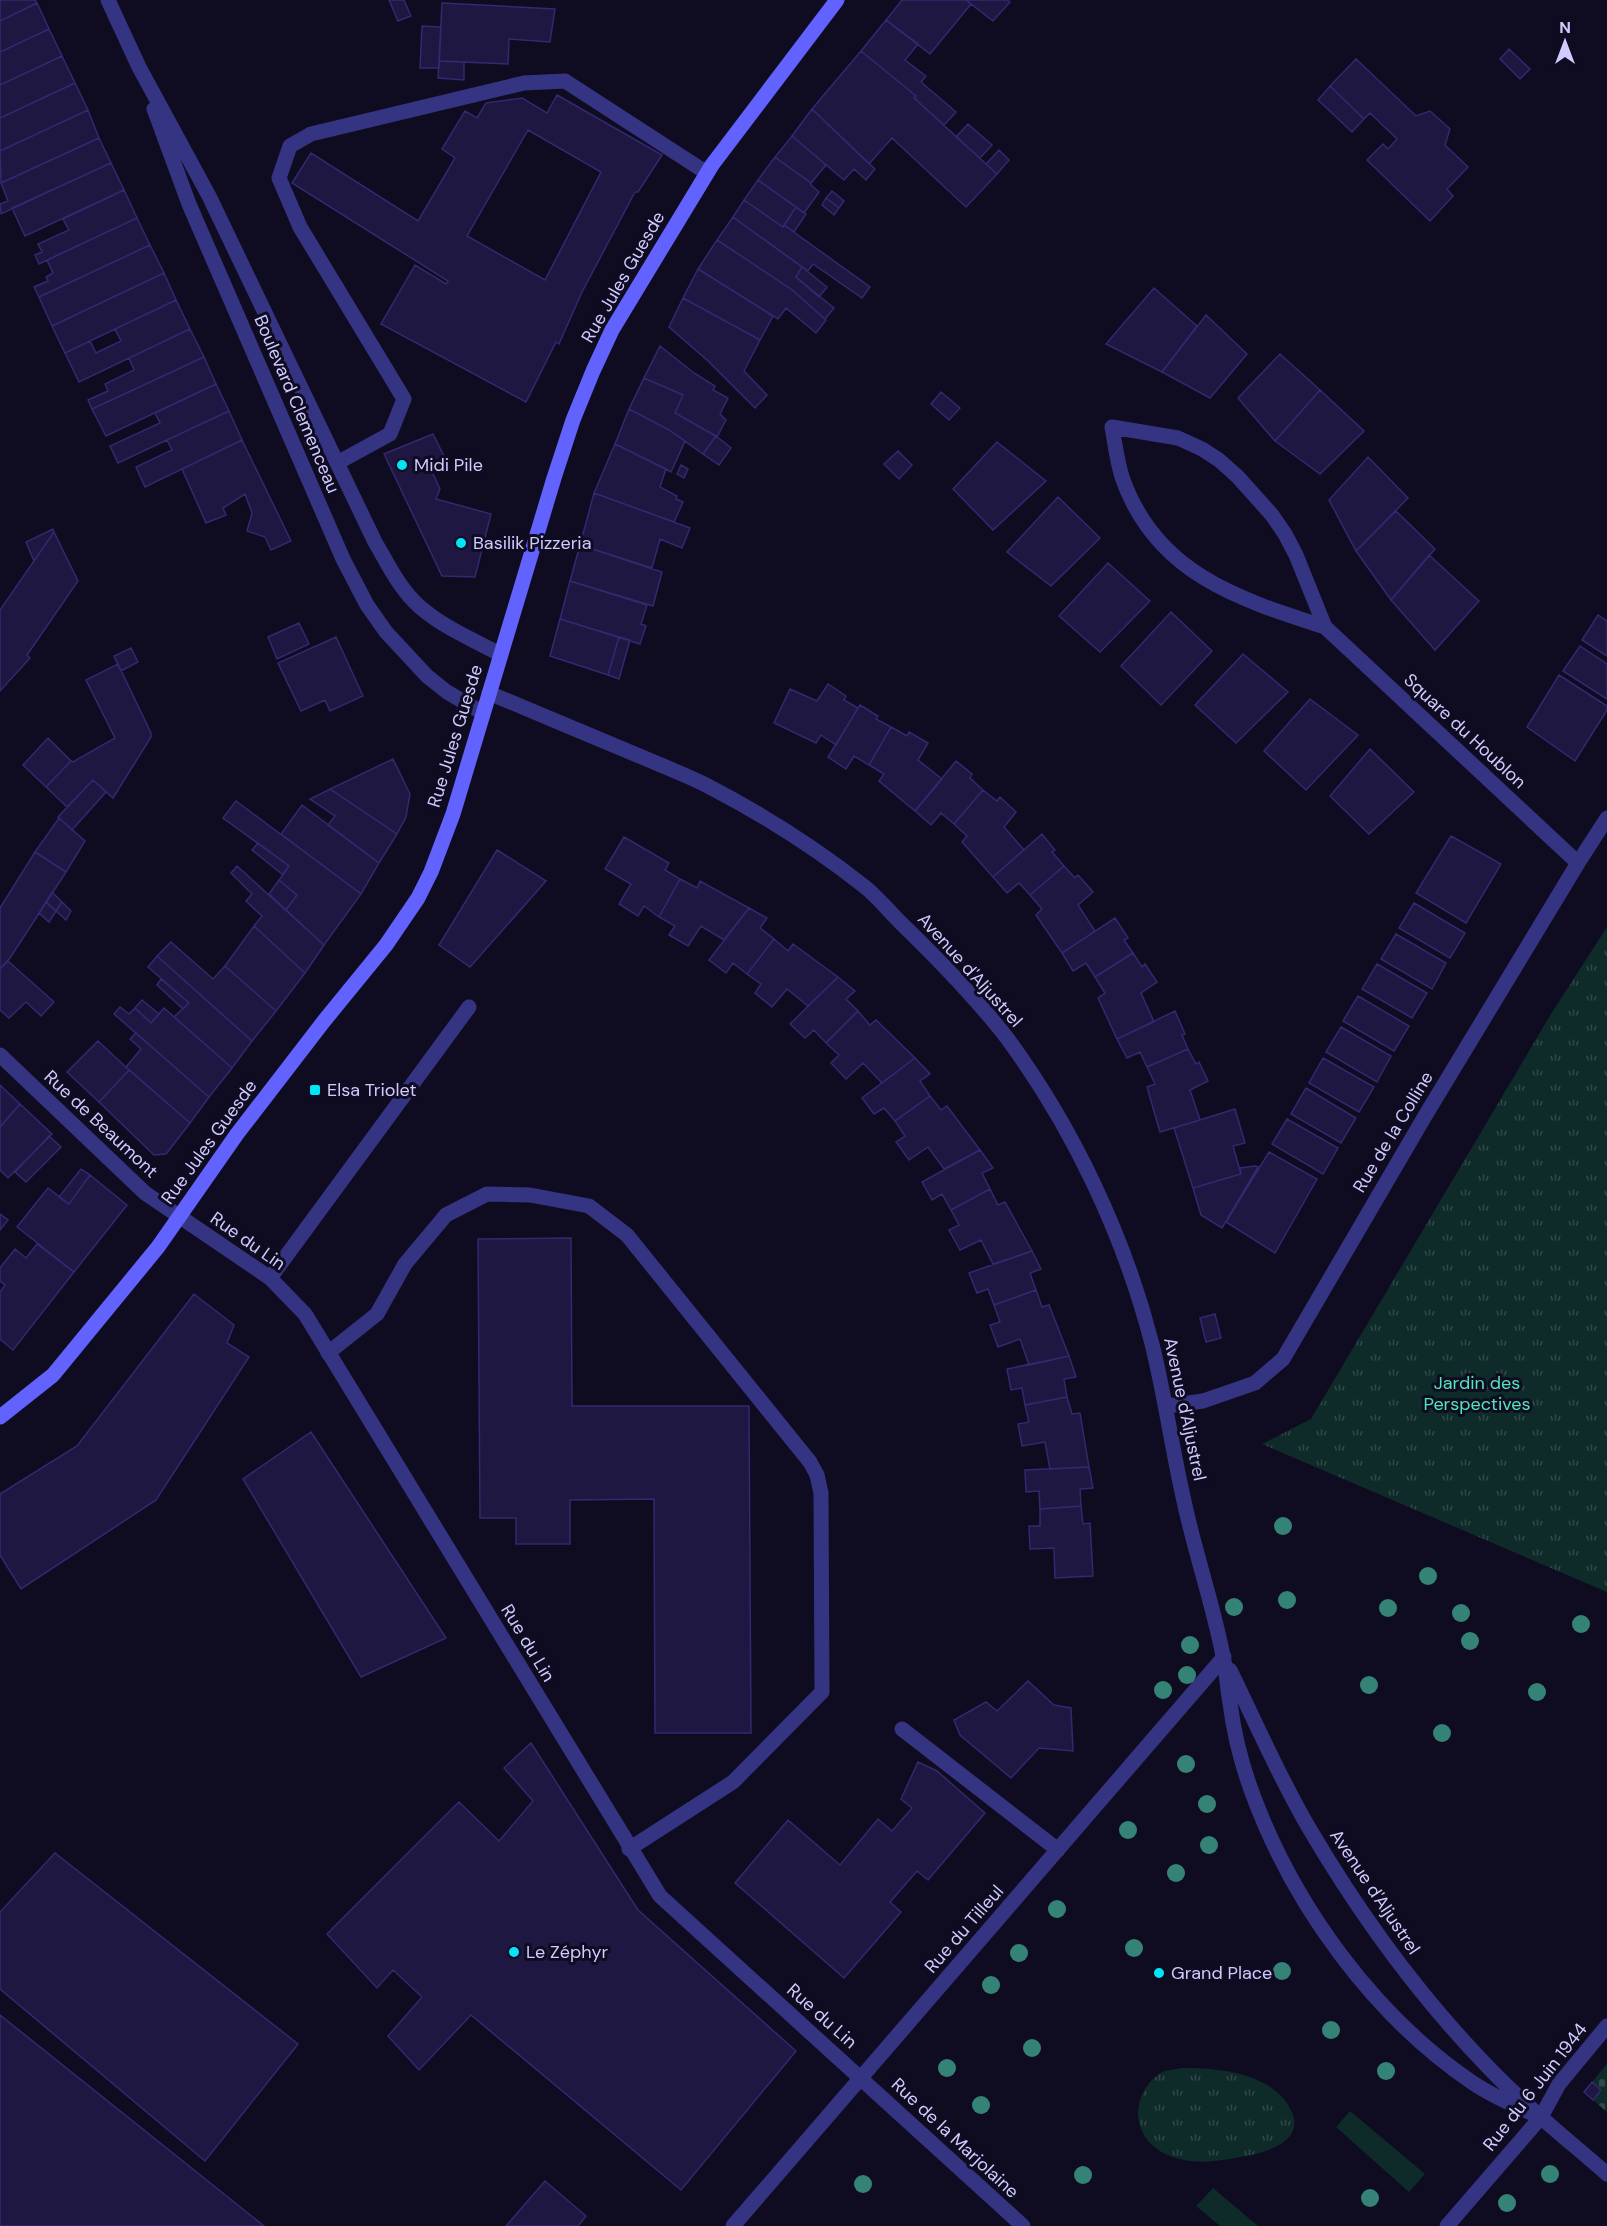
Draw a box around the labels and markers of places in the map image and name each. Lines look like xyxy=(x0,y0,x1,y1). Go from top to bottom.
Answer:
place label: Midi Pile xyxy=(414,453,483,477)
marker: Midi Pile xyxy=(395,458,409,472)
place label: Basilik Pizzeria xyxy=(473,531,591,555)
marker: Basilik Pizzeria xyxy=(454,536,468,550)
place label: Elsa Triolet xyxy=(327,1078,417,1102)
marker: Elsa Triolet xyxy=(308,1083,322,1097)
place label: Le Zéphyr xyxy=(526,1940,608,1964)
marker: Le Zéphyr xyxy=(507,1945,521,1959)
place label: Grand Place xyxy=(1171,1961,1272,1985)
marker: Grand Place xyxy=(1152,1966,1166,1980)

